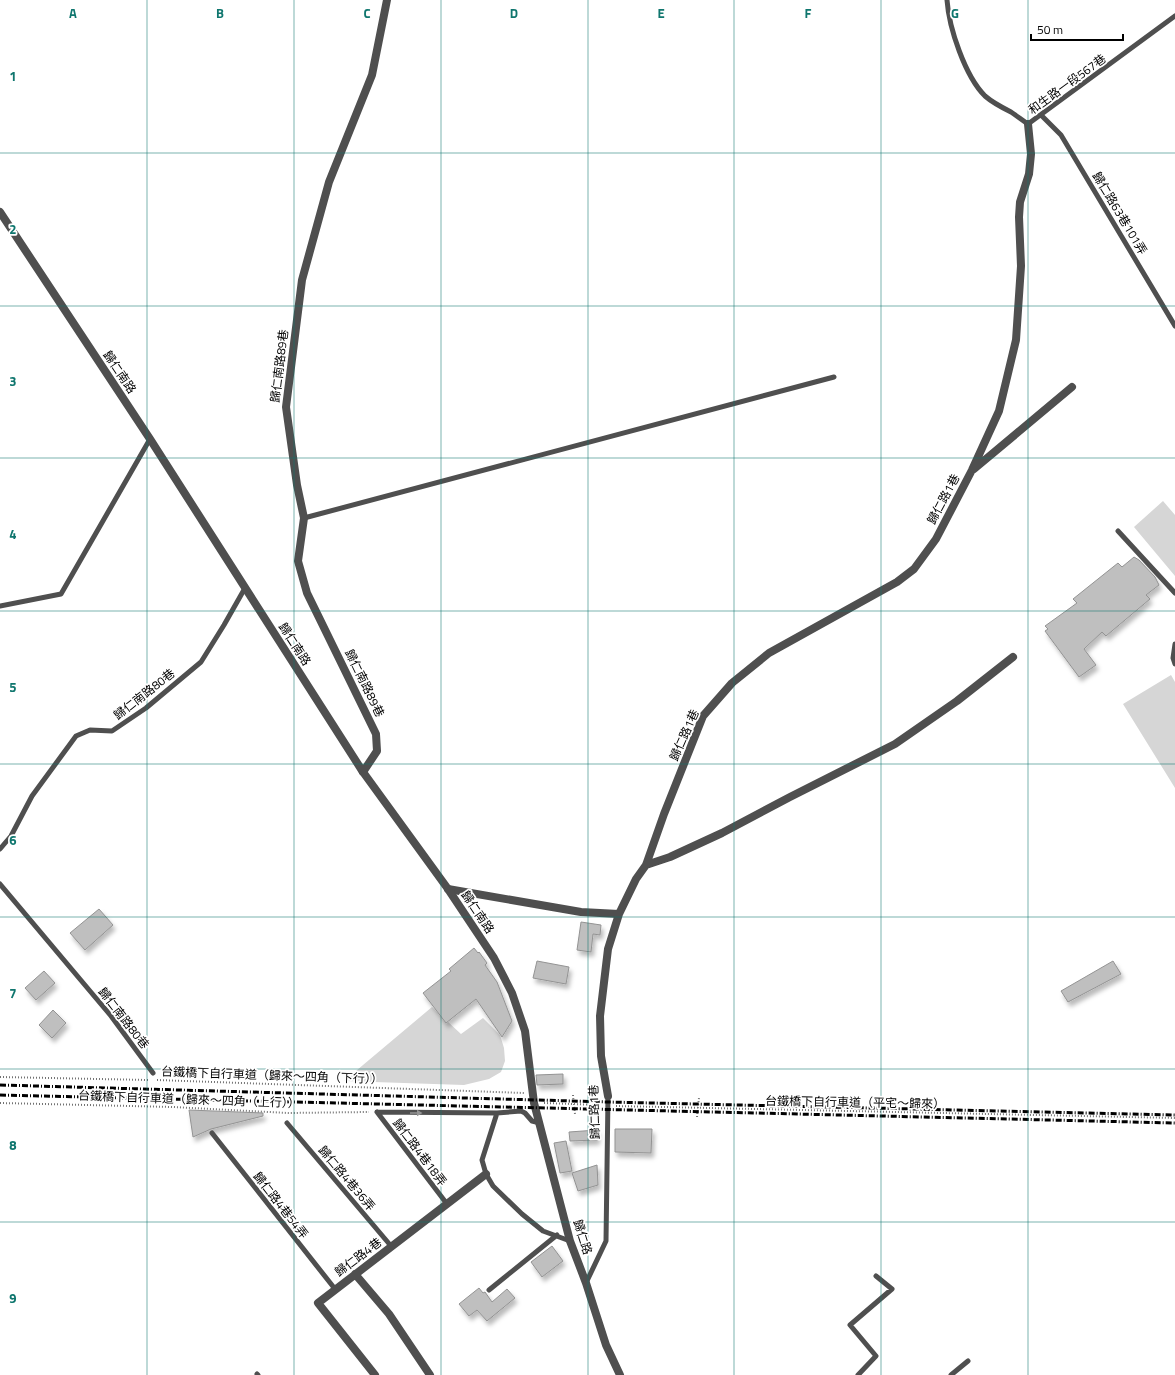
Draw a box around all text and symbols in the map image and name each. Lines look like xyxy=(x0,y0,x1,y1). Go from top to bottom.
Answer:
text: A xyxy=(69,3,77,23)
text: B xyxy=(216,3,224,23)
text: C xyxy=(363,3,371,23)
text: D xyxy=(510,3,518,23)
text: E xyxy=(657,3,665,23)
text: F xyxy=(805,3,812,23)
text: G xyxy=(951,3,959,23)
scale bar xyxy=(1031,16,1123,42)
text: 50 m xyxy=(1037,20,1063,39)
street label: 和生路一段567巷 xyxy=(1024,49,1110,119)
text: 1 xyxy=(9,66,17,86)
street label: 歸仁路63巷101弄 xyxy=(1088,168,1152,258)
text: 2 xyxy=(9,219,17,239)
street label: 歸仁南路89巷 xyxy=(265,328,293,404)
street label: 歸仁南路 xyxy=(99,347,141,397)
text: 3 xyxy=(9,371,17,391)
street label: 歸仁路1巷 xyxy=(922,470,964,528)
text: 4 xyxy=(9,524,17,544)
street label: 歸仁南路 xyxy=(274,619,316,669)
street label: 歸仁南路89巷 xyxy=(340,646,390,720)
street label: 歸仁南路80巷 xyxy=(109,664,179,724)
text: 5 xyxy=(9,677,17,697)
street label: 歸仁路1巷 xyxy=(664,706,704,764)
text: 6 xyxy=(9,830,17,850)
street label: 歸仁南路 xyxy=(457,887,499,937)
text: 7 xyxy=(9,983,17,1003)
street label: 歸仁南路80巷 xyxy=(94,983,154,1053)
street label: 台鐵橋下自行車道（歸來～四角（下行）） xyxy=(161,1062,383,1088)
street label: 歸仁路1巷 xyxy=(584,1084,604,1140)
street label: 台鐵橋下自行車道（歸來～四角（上行）） xyxy=(78,1086,300,1112)
street label: 台鐵橋下自行車道（平宅～歸來） xyxy=(765,1091,945,1113)
one-way arrow xyxy=(410,1110,423,1116)
street label: 歸仁路4巷18弄 xyxy=(388,1114,452,1190)
text: 8 xyxy=(9,1135,17,1155)
street label: 歸仁路4巷36弄 xyxy=(314,1141,380,1215)
street label: 歸仁路4巷54弄 xyxy=(249,1168,313,1242)
street label: 歸仁路 xyxy=(568,1217,598,1257)
street label: 歸仁路4巷 xyxy=(330,1233,386,1281)
text: 9 xyxy=(9,1288,17,1308)

